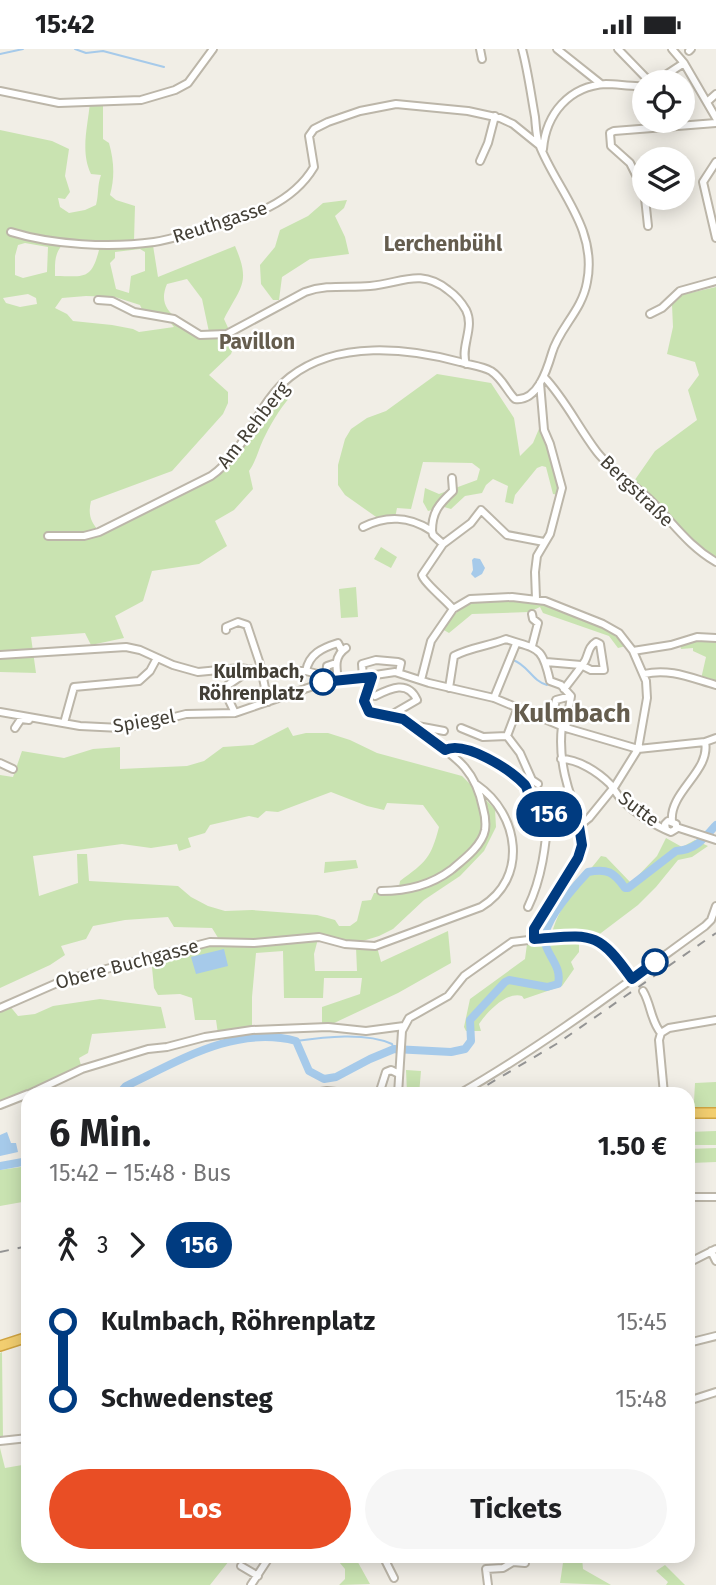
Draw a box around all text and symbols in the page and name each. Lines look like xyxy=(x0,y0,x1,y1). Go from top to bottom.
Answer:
text: 15:42 xyxy=(35,9,95,40)
map controls xyxy=(632,70,695,210)
button: locate xyxy=(632,70,695,133)
button: layers xyxy=(632,147,695,210)
street label: Reuthgasse xyxy=(170,196,270,248)
district label: Lerchenbühl xyxy=(384,231,503,257)
district label: Pavillon xyxy=(219,329,295,355)
street label: Am Rehberg xyxy=(212,377,294,473)
street label: Bergstraße xyxy=(596,450,678,532)
place label: Kulmbach, Röhrenplatz xyxy=(199,660,304,705)
marker: Kulmbach, Röhrenplatz xyxy=(310,669,336,695)
district label: Kulmbach xyxy=(513,698,631,729)
street label: Spiegel xyxy=(111,704,177,738)
street label: Sutte xyxy=(614,786,664,832)
line badge: 156 xyxy=(509,791,589,837)
text: 156 xyxy=(530,800,568,828)
street label: Obere Buchgasse xyxy=(53,934,201,994)
unlabelled marker xyxy=(642,949,668,975)
text: 6 Min. xyxy=(49,1110,151,1156)
text: 1.50 € xyxy=(598,1131,667,1162)
text: 15:42 – 15:48 · Bus xyxy=(49,1159,231,1187)
icon: walk xyxy=(49,1226,87,1264)
icon: forward xyxy=(118,1226,156,1264)
text: 3 xyxy=(97,1231,108,1259)
text: 156 xyxy=(180,1231,218,1259)
text: Kulmbach, Röhrenplatz xyxy=(101,1306,375,1337)
text: 15:45 xyxy=(617,1308,667,1336)
text: Schwedensteg xyxy=(101,1383,273,1414)
text: 15:48 xyxy=(615,1385,667,1413)
button: Los xyxy=(49,1469,351,1549)
button: Tickets xyxy=(365,1469,667,1549)

